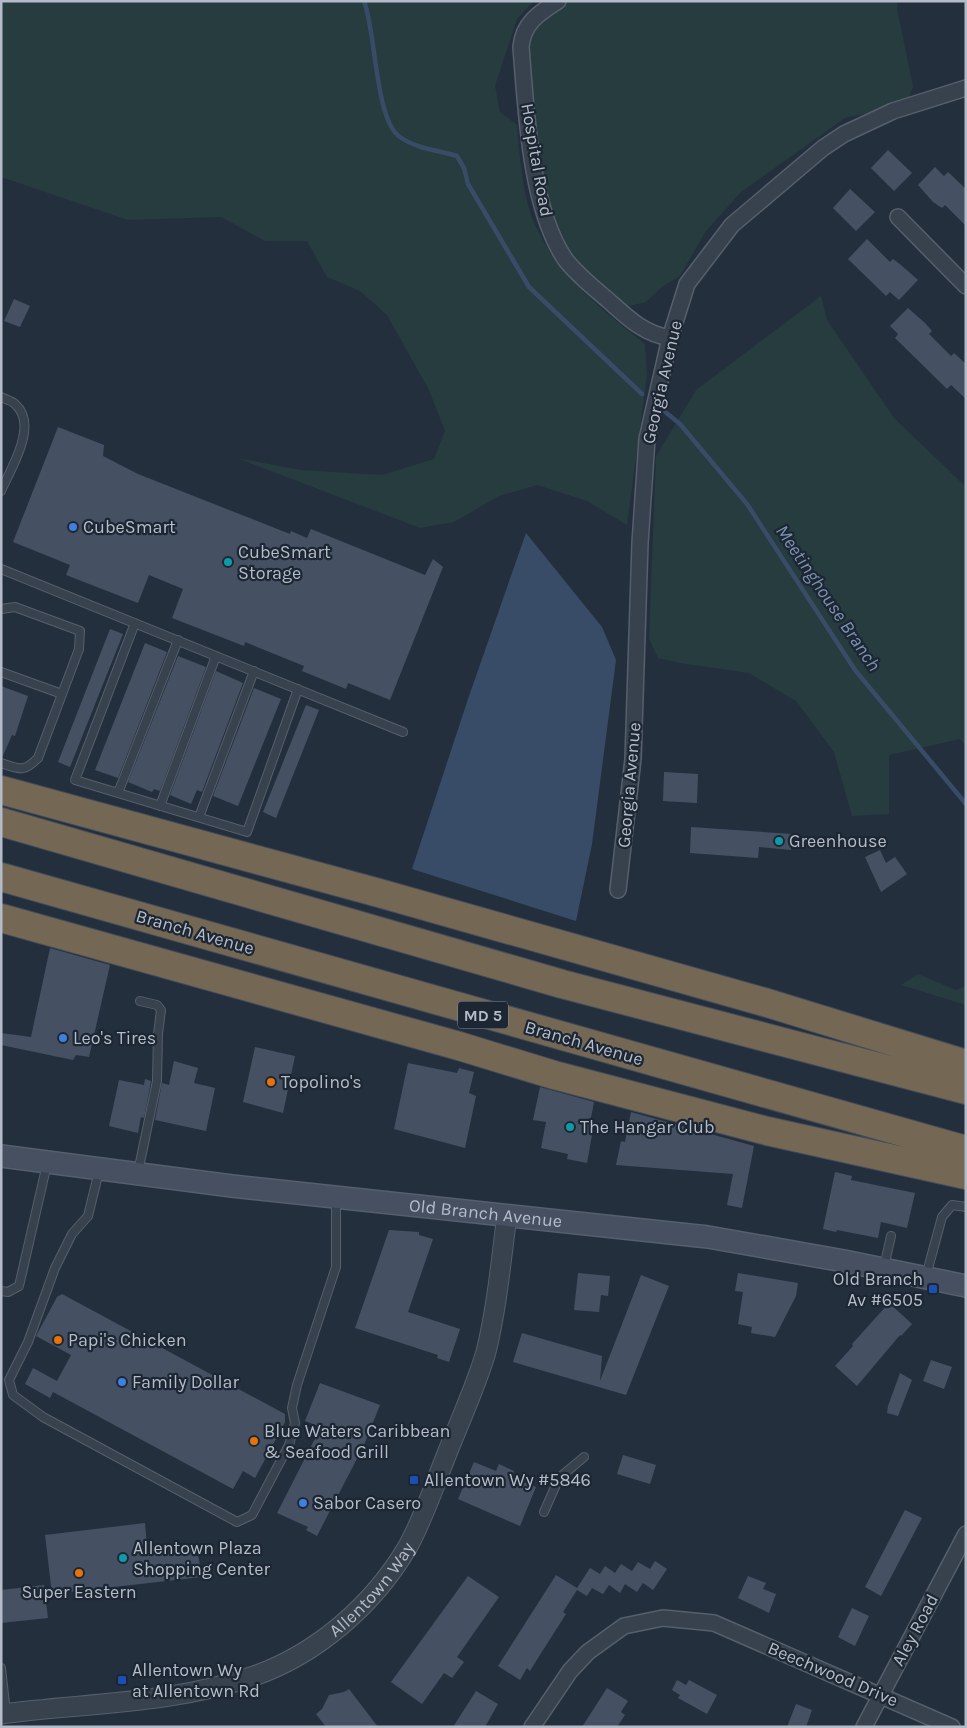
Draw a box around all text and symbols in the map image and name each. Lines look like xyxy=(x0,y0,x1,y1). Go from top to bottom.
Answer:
street label: Hospital Road xyxy=(516,102,558,218)
street label: Georgia Avenue xyxy=(637,318,687,446)
place label: CubeSmart xyxy=(83,516,176,538)
marker: CubeSmart xyxy=(67,521,79,533)
water label: Meetinghouse Branch xyxy=(771,521,885,675)
place label: CubeSmart Storage xyxy=(238,541,331,584)
marker: CubeSmart Storage xyxy=(222,556,234,568)
street label: Georgia Avenue xyxy=(613,721,645,849)
place label: Greenhouse xyxy=(789,830,887,852)
marker: Greenhouse xyxy=(773,835,785,847)
street label: Branch Avenue xyxy=(133,905,257,959)
road number: MD 5 xyxy=(458,1002,508,1028)
street label: Branch Avenue xyxy=(522,1016,646,1070)
place label: Leo's Tires xyxy=(73,1027,156,1049)
marker: Leo's Tires xyxy=(57,1032,69,1044)
place label: Topolino's xyxy=(281,1071,362,1093)
marker: Topolino's xyxy=(265,1076,277,1088)
place label: The Hangar Club xyxy=(580,1116,715,1138)
marker: The Hangar Club xyxy=(564,1121,576,1133)
street label: Old Branch Avenue xyxy=(408,1194,563,1232)
place label: Old Branch Av #6505 xyxy=(833,1268,923,1311)
marker: Old Branch Av #6505 xyxy=(927,1283,939,1295)
place label: Papi's Chicken xyxy=(68,1329,187,1351)
marker: Papi's Chicken xyxy=(52,1334,64,1346)
place label: Family Dollar xyxy=(132,1371,240,1393)
marker: Family Dollar xyxy=(116,1376,128,1388)
place label: Blue Waters Caribbean & Seafood Grill xyxy=(264,1420,450,1463)
marker: Blue Waters Caribbean & Seafood Grill xyxy=(248,1435,260,1447)
place label: Allentown Wy #5846 xyxy=(424,1469,591,1491)
marker: Allentown Wy #5846 xyxy=(408,1474,420,1486)
place label: Sabor Casero xyxy=(313,1492,421,1514)
marker: Sabor Casero xyxy=(297,1497,309,1509)
place label: Allentown Plaza Shopping Center xyxy=(133,1537,270,1580)
street label: Allentown Way xyxy=(325,1538,419,1642)
marker: Allentown Plaza Shopping Center xyxy=(117,1552,129,1564)
marker: Super Eastern xyxy=(73,1567,85,1579)
place label: Super Eastern xyxy=(21,1581,137,1603)
street label: Aley Road xyxy=(887,1590,943,1670)
street label: Beechwood Drive xyxy=(764,1637,902,1711)
place label: Allentown Wy at Allentown Rd xyxy=(132,1659,260,1702)
marker: Allentown Wy at Allentown Rd xyxy=(116,1674,128,1686)

